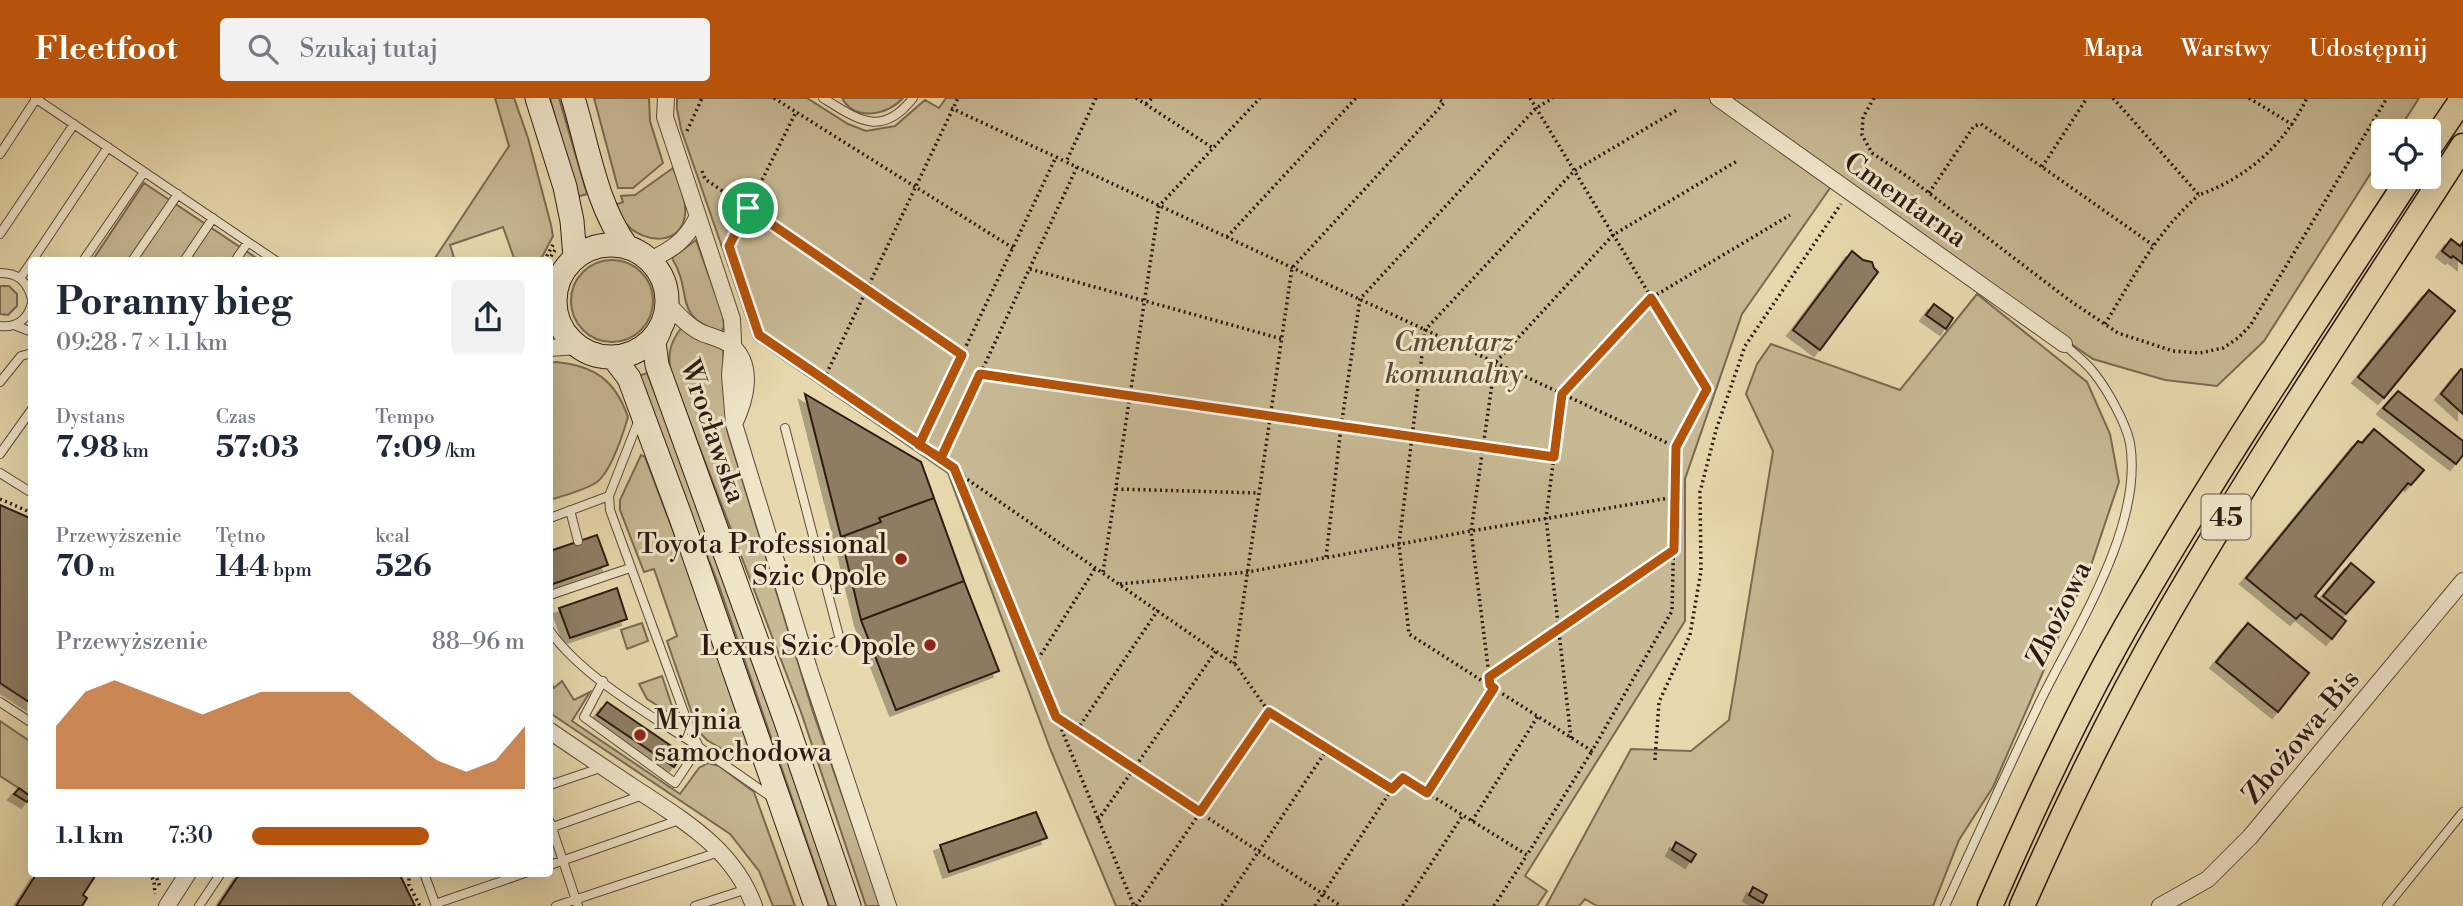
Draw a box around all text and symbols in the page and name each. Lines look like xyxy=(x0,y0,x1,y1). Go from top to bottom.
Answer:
search box xyxy=(220,18,710,81)
text: Fleetfoot xyxy=(35,29,178,70)
icon: search xyxy=(244,30,282,68)
text: Szukaj tutaj xyxy=(300,33,438,65)
text: Mapa xyxy=(2083,34,2143,64)
text: Warstwy xyxy=(2181,34,2271,64)
text: Udostępnij xyxy=(2309,34,2428,64)
map controls xyxy=(2371,119,2441,189)
button: locate xyxy=(2371,119,2441,189)
street label: Cmentarna xyxy=(1837,145,1974,256)
pin xyxy=(718,178,778,238)
icon: arrive xyxy=(729,189,767,227)
text: Poranny bieg xyxy=(56,279,292,326)
button: share xyxy=(451,280,525,354)
park label: Cmentarz komunalny xyxy=(1385,325,1524,392)
text: 09:28 · 7 × 1.1 km xyxy=(56,329,228,357)
street label: Wrocławska xyxy=(671,354,754,509)
text: Dystans xyxy=(56,405,125,429)
text: Czas xyxy=(216,405,256,429)
text: Tempo xyxy=(375,405,435,429)
text: 7.98 xyxy=(56,429,119,467)
text: 57:03 xyxy=(216,429,299,467)
text: 7:09 xyxy=(375,429,442,467)
text: km xyxy=(119,439,149,463)
text: /km xyxy=(442,439,476,463)
road number: 45 xyxy=(2202,494,2250,540)
text: Przewyższenie xyxy=(56,524,182,548)
text: Tętno xyxy=(216,524,266,548)
text: kcal xyxy=(375,524,410,548)
place label: Toyota Professional Szic Opole xyxy=(637,527,887,594)
text: 70 xyxy=(56,548,95,586)
text: 144 xyxy=(216,548,269,586)
text: 526 xyxy=(375,548,432,586)
marker: Toyota Professional Szic Opole xyxy=(893,551,909,567)
street label: Zbożowa xyxy=(2019,555,2100,672)
text: m xyxy=(95,558,115,582)
text: bpm xyxy=(269,558,312,582)
text: Przewyższenie xyxy=(56,628,208,656)
text: 88–96 m xyxy=(432,628,525,656)
place label: Lexus Szic Opole xyxy=(700,629,916,664)
marker: Lexus Szic Opole xyxy=(922,637,938,653)
street label: Zbożowa-Bis xyxy=(2235,663,2367,811)
place label: Myjnia samochodowa xyxy=(654,703,833,770)
marker: Myjnia samochodowa xyxy=(632,727,648,743)
text: 1.1 km xyxy=(56,822,124,850)
text: 7:30 xyxy=(168,822,213,850)

